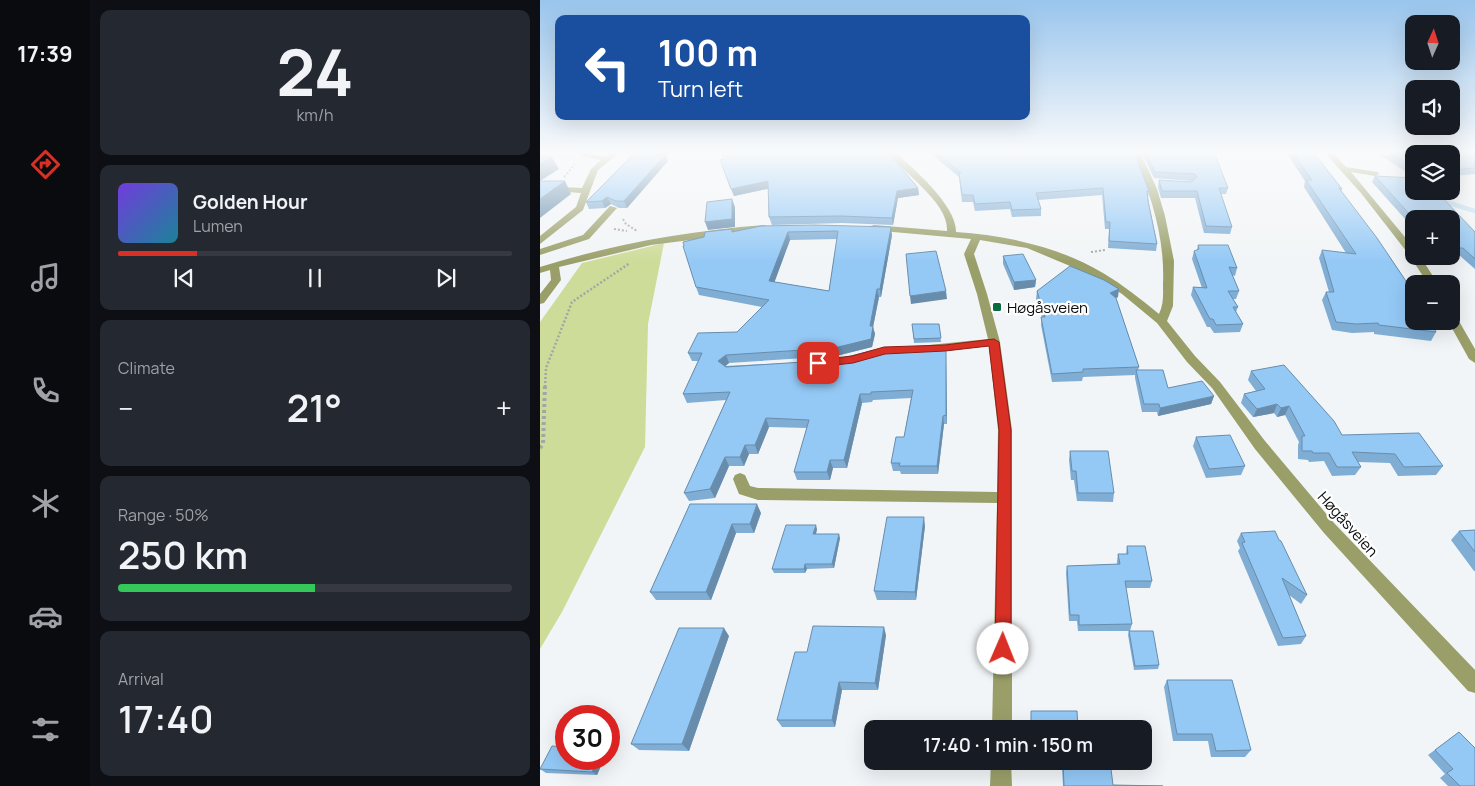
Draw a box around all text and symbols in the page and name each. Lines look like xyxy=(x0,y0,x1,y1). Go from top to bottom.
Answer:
north arrow xyxy=(1405,15,1460,70)
map controls xyxy=(1405,15,1460,330)
text: 24 xyxy=(277,27,353,116)
text: 100 m xyxy=(658,29,758,77)
icon: left xyxy=(575,35,640,100)
text: 17:39 xyxy=(17,39,73,69)
text: Turn left xyxy=(658,74,743,104)
button: sound xyxy=(1405,80,1460,135)
text: km/h xyxy=(296,104,334,126)
button: layers xyxy=(1405,145,1460,200)
icon: directions xyxy=(28,147,63,182)
text: Golden Hour xyxy=(193,189,307,215)
button: + xyxy=(1405,210,1460,265)
text: Lumen xyxy=(193,215,243,237)
icon: music xyxy=(28,260,63,295)
icon: previous xyxy=(170,264,198,292)
icon: pause xyxy=(301,264,329,292)
icon: next xyxy=(432,264,460,292)
button: − xyxy=(1405,275,1460,330)
place label: Høgåsveien xyxy=(1007,297,1088,318)
marker: Høgåsveien xyxy=(991,301,1003,313)
pin xyxy=(797,342,839,384)
icon: arrive xyxy=(804,349,832,377)
text: Climate xyxy=(118,357,175,379)
icon: phone xyxy=(28,373,63,408)
text: 21° xyxy=(287,381,342,433)
text: − xyxy=(118,389,133,427)
text: + xyxy=(496,389,512,427)
icon: climate xyxy=(28,486,63,521)
street label: Høgåsveien xyxy=(1313,487,1383,561)
text: Range · 50% xyxy=(118,504,209,526)
text: 250 km xyxy=(118,528,248,580)
icon: car xyxy=(28,599,63,634)
position arrow xyxy=(976,622,1028,674)
text: Arrival xyxy=(118,668,164,690)
text: 17:40 xyxy=(118,692,214,744)
speed limit sign: 30 xyxy=(555,705,620,770)
icon: filters xyxy=(28,712,63,747)
text: 17:40 · 1 min · 150 m xyxy=(923,732,1093,758)

